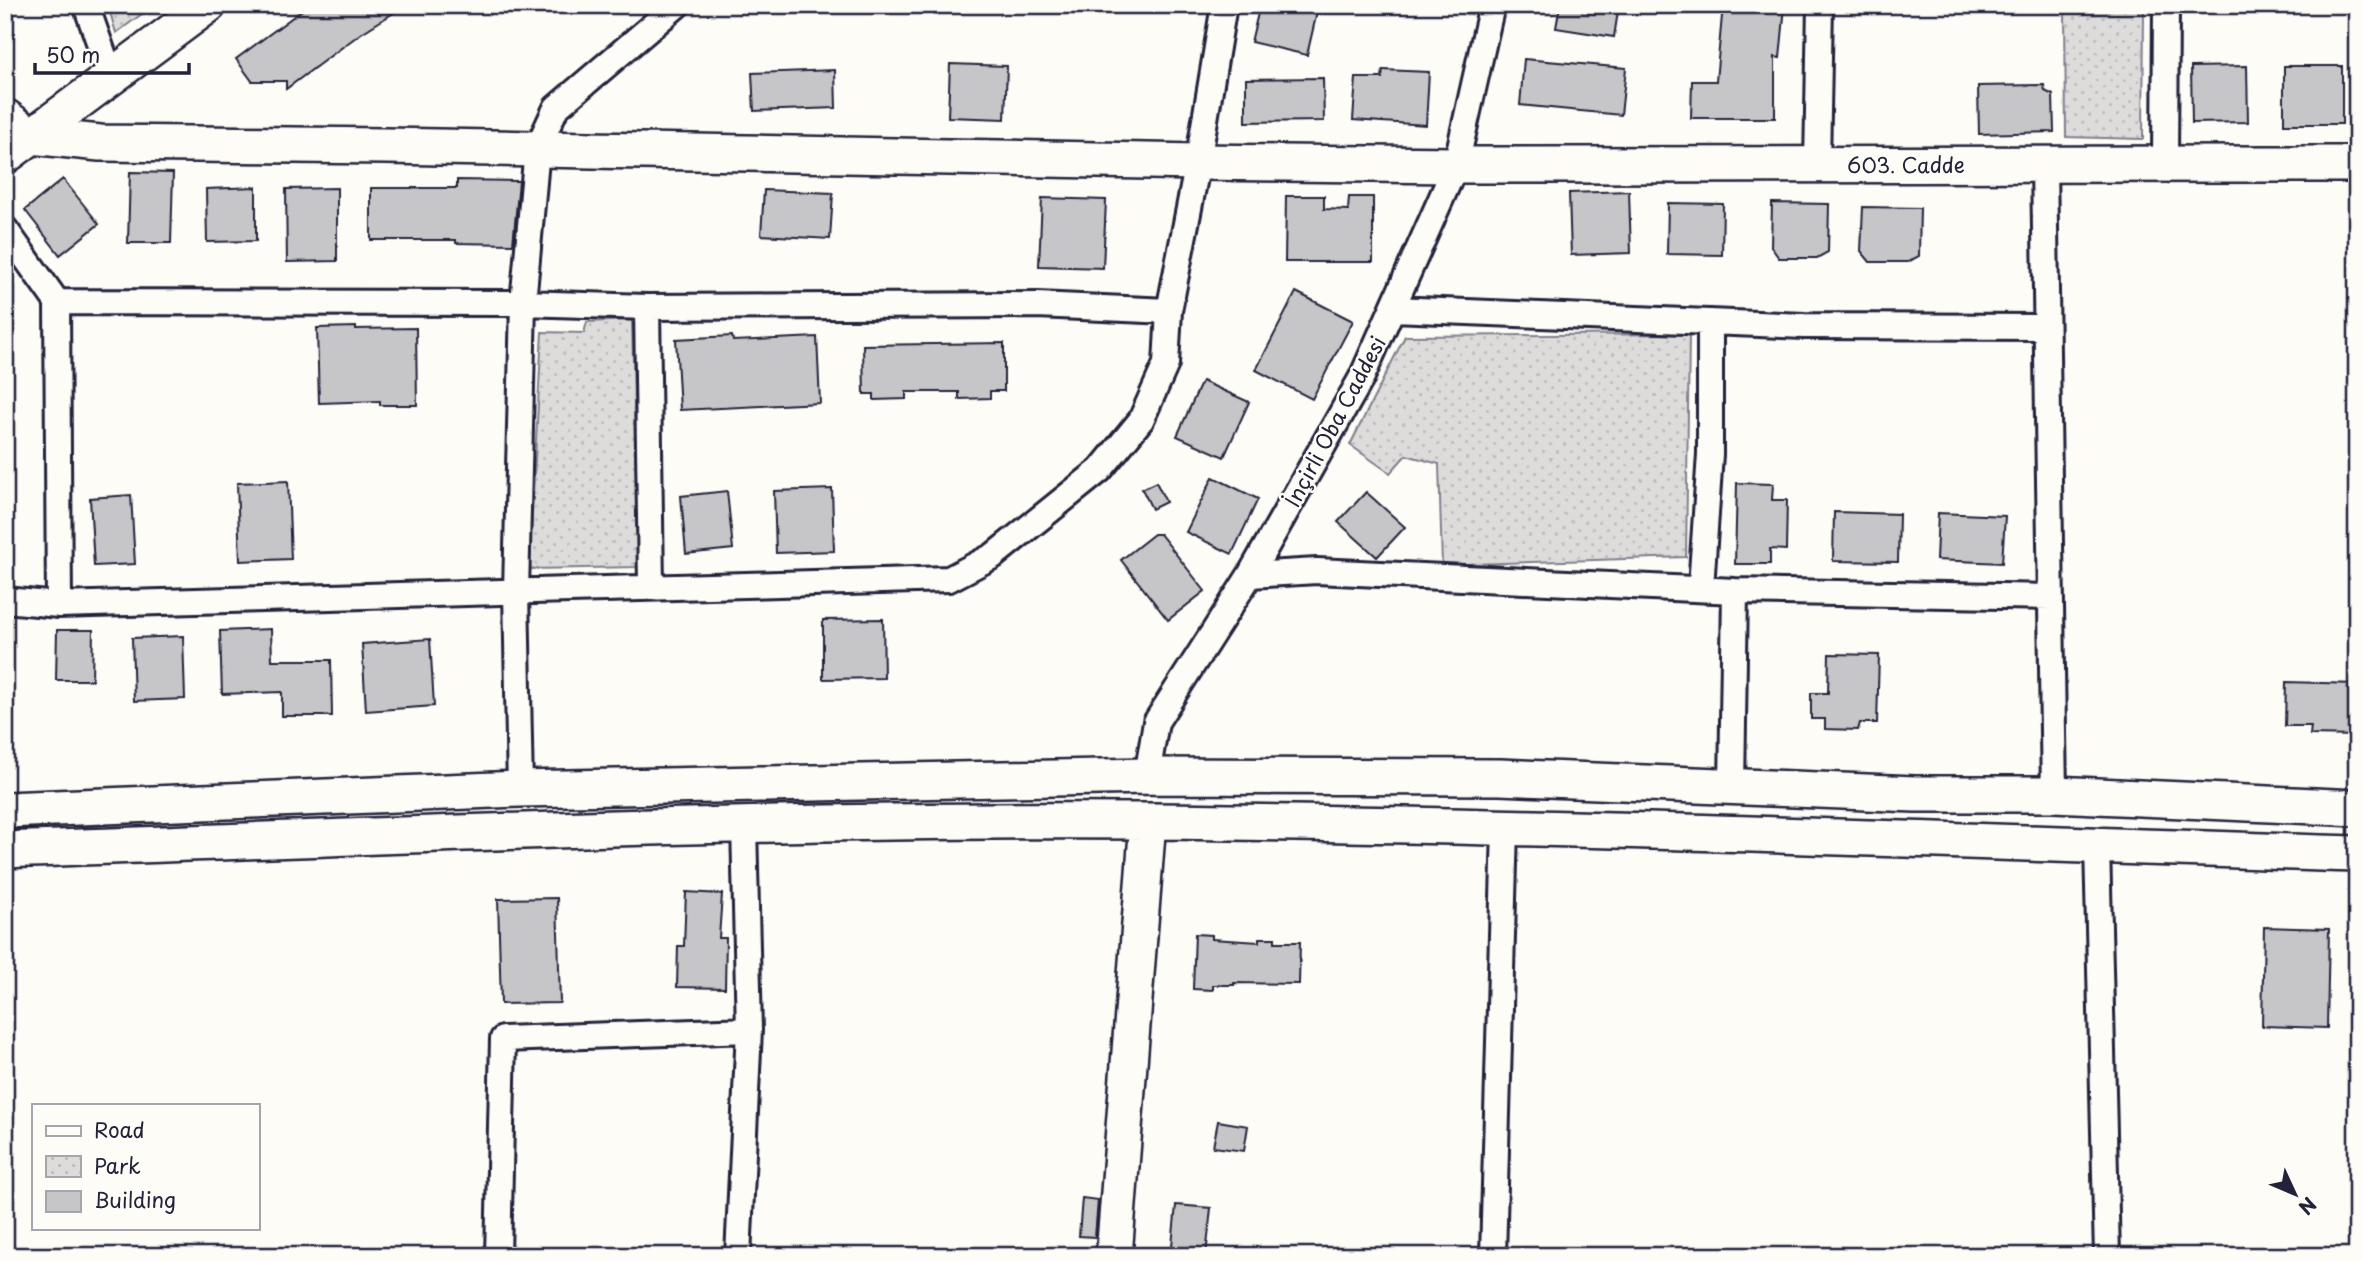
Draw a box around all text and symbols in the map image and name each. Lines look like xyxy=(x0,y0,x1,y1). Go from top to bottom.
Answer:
scale bar xyxy=(35,32,189,76)
text: 50 m xyxy=(46,38,100,70)
street label: 603. Cadde xyxy=(1847,148,1965,180)
street label: İnçirli Oba Caddesi xyxy=(1275,330,1393,512)
legend xyxy=(32,1104,259,1230)
text: Road xyxy=(94,1113,145,1145)
text: Park xyxy=(94,1149,141,1181)
north arrow xyxy=(2260,1160,2330,1230)
text: Building xyxy=(94,1183,176,1215)
text: N xyxy=(2293,1191,2323,1222)

